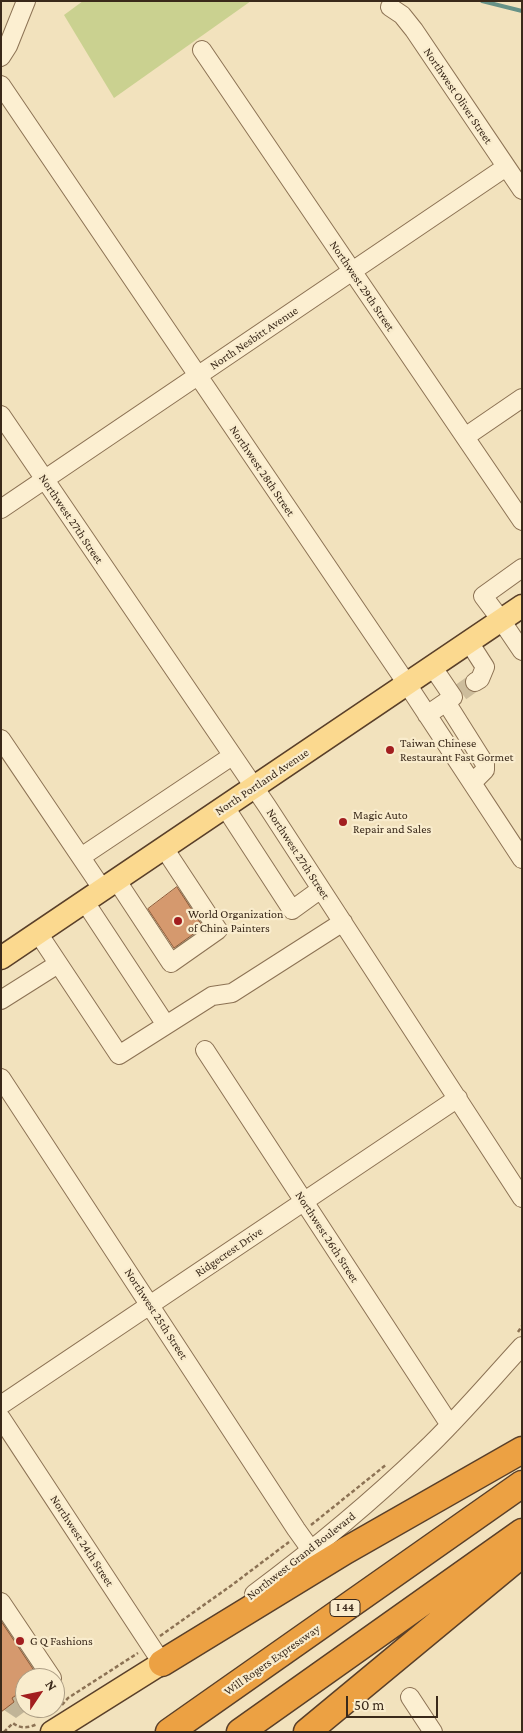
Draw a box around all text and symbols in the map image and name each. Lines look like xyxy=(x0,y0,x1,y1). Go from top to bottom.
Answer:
street label: Northwest Oliver Street xyxy=(420,45,496,147)
street label: Northwest 29th Street xyxy=(326,238,398,334)
street label: North Nesbitt Avenue xyxy=(207,303,301,373)
street label: Northwest 28th Street xyxy=(226,423,298,519)
street label: Northwest 27th Street xyxy=(36,471,106,567)
place label: Taiwan Chinese Restaurant Fast Gormet xyxy=(400,736,513,764)
marker: Taiwan Chinese Restaurant Fast Gormet xyxy=(384,744,396,756)
street label: North Portland Avenue xyxy=(212,745,312,819)
street label: Northwest 27th Street xyxy=(263,806,333,902)
place label: Magic Auto Repair and Sales xyxy=(353,808,431,836)
marker: Magic Auto Repair and Sales xyxy=(337,816,349,828)
place label: World Organization of China Painters xyxy=(188,907,283,935)
marker: World Organization of China Painters xyxy=(172,915,184,927)
street label: Northwest 26th Street xyxy=(292,1189,362,1285)
street label: Ridgecrest Drive xyxy=(192,1224,266,1280)
street label: Northwest 25th Street xyxy=(121,1266,191,1362)
street label: Northwest 24th Street xyxy=(47,1493,117,1589)
street label: Northwest Grand Boulevard xyxy=(244,1509,358,1603)
road number: I 44 xyxy=(330,1600,360,1616)
street label: Will Rogers Expressway xyxy=(221,1621,323,1699)
place label: G Q Fashions xyxy=(30,1634,93,1648)
marker: G Q Fashions xyxy=(14,1635,26,1647)
north arrow xyxy=(15,1668,65,1718)
text: N xyxy=(42,1677,61,1694)
scale bar xyxy=(348,1686,440,1718)
text: 50 m xyxy=(354,1697,384,1713)

